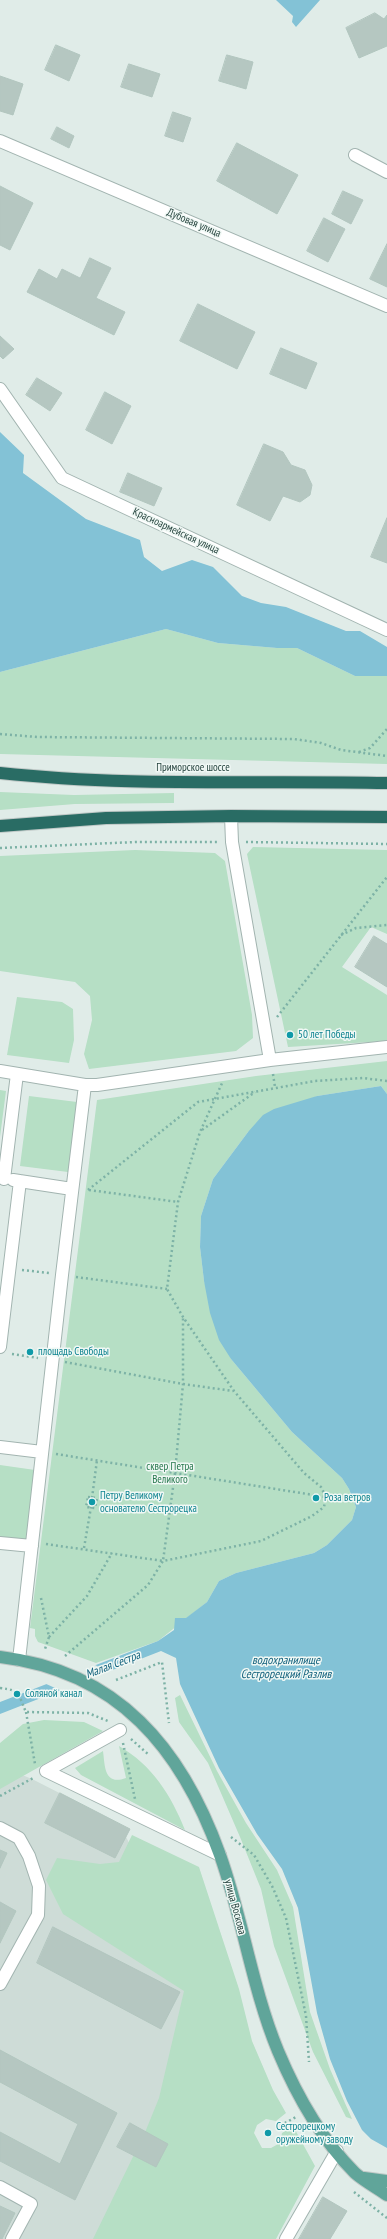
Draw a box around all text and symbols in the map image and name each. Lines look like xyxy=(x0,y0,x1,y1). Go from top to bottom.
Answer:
street label: Дубовая улица xyxy=(165,206,223,240)
street label: Красноармейская улица xyxy=(131,505,221,557)
street label: Приморское шоссе xyxy=(156,761,230,775)
place label: 50 лет Победы xyxy=(298,1028,356,1042)
marker: 50 лет Победы xyxy=(285,1030,295,1040)
place label: площадь Свободы xyxy=(38,1345,109,1359)
marker: площадь Свободы xyxy=(25,1347,35,1357)
park label: сквер Петра Великого xyxy=(146,1460,194,1486)
place label: Петру Великому основателю Сестрорецка xyxy=(100,1489,197,1515)
place label: Роза ветров xyxy=(324,1491,370,1505)
marker: Роза ветров xyxy=(311,1493,321,1503)
marker: Петру Великому основателю Сестрорецка xyxy=(87,1497,97,1507)
water label: Малая Сестра xyxy=(84,1648,142,1682)
water label: водохранилище Сестрорецкий Разлив xyxy=(241,1654,331,1682)
place label: Соляной канал xyxy=(25,1687,82,1701)
marker: Соляной канал xyxy=(12,1689,22,1699)
street label: улица Воскова xyxy=(221,1878,249,1936)
place label: Сестрорецкому оружейному заводу xyxy=(276,2120,353,2146)
marker: Сестрорецкому оружейному заводу xyxy=(263,2128,273,2138)

